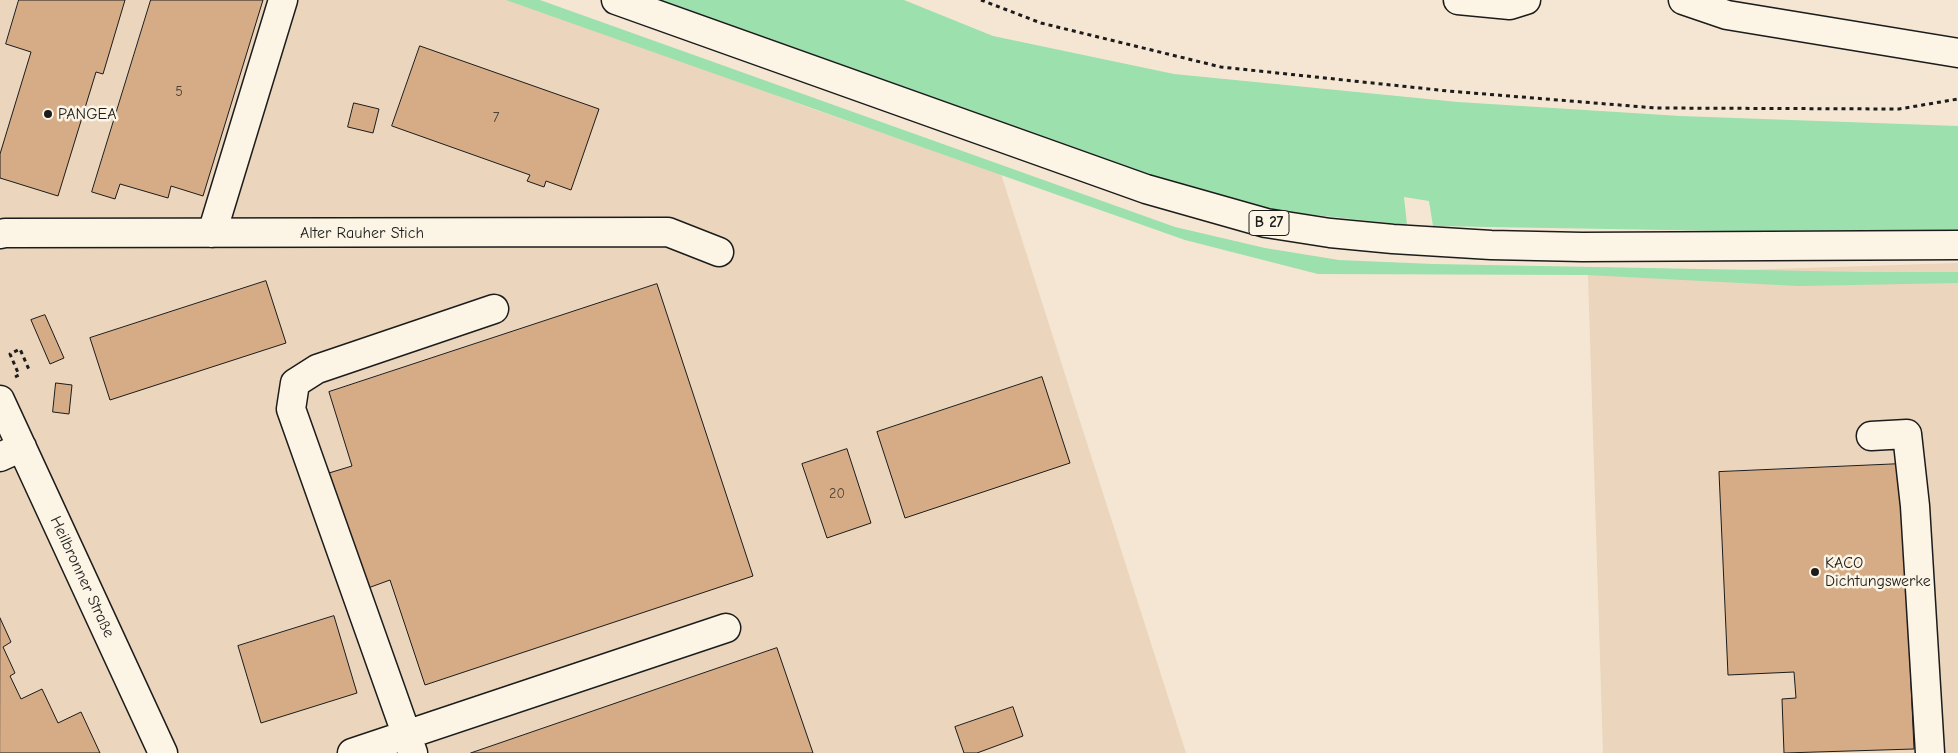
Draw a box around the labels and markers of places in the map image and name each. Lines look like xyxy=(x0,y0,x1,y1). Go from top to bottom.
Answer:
place label: PANGEA xyxy=(58,104,117,124)
marker: PANGEA xyxy=(42,108,54,120)
place label: KACO Dichtungswerke xyxy=(1825,553,1931,591)
marker: KACO Dichtungswerke xyxy=(1809,566,1821,578)

